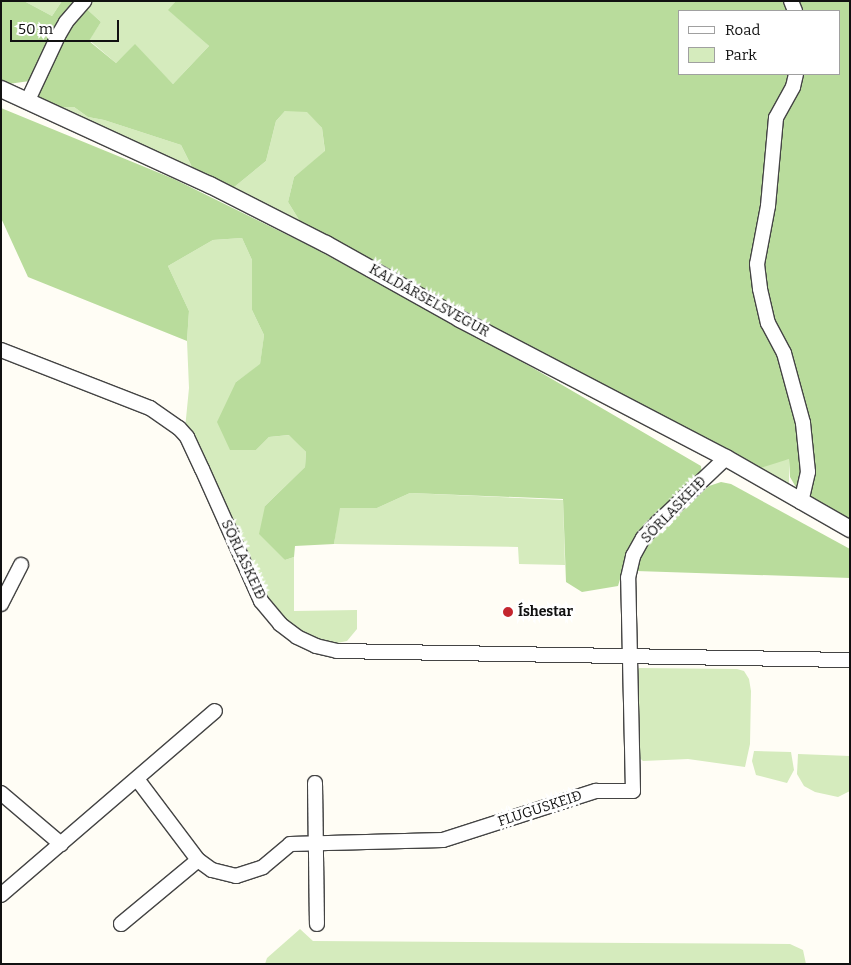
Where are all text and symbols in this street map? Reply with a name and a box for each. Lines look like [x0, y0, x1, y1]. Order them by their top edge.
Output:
scale bar [12, 10, 121, 42]
legend [678, 10, 841, 75]
text: 50 m [18, 20, 53, 38]
text: Road [725, 21, 760, 39]
text: Park [725, 46, 757, 64]
street label: KALDÁRSELSVEGUR [366, 261, 492, 341]
street label: SÖRLASKEIÐ [638, 473, 710, 547]
street label: SÖRLASKEIÐ [217, 517, 269, 603]
place label: Íshestar [518, 604, 573, 620]
marker: Íshestar [502, 606, 514, 618]
street label: FLUGUSKEIÐ [496, 788, 584, 830]

